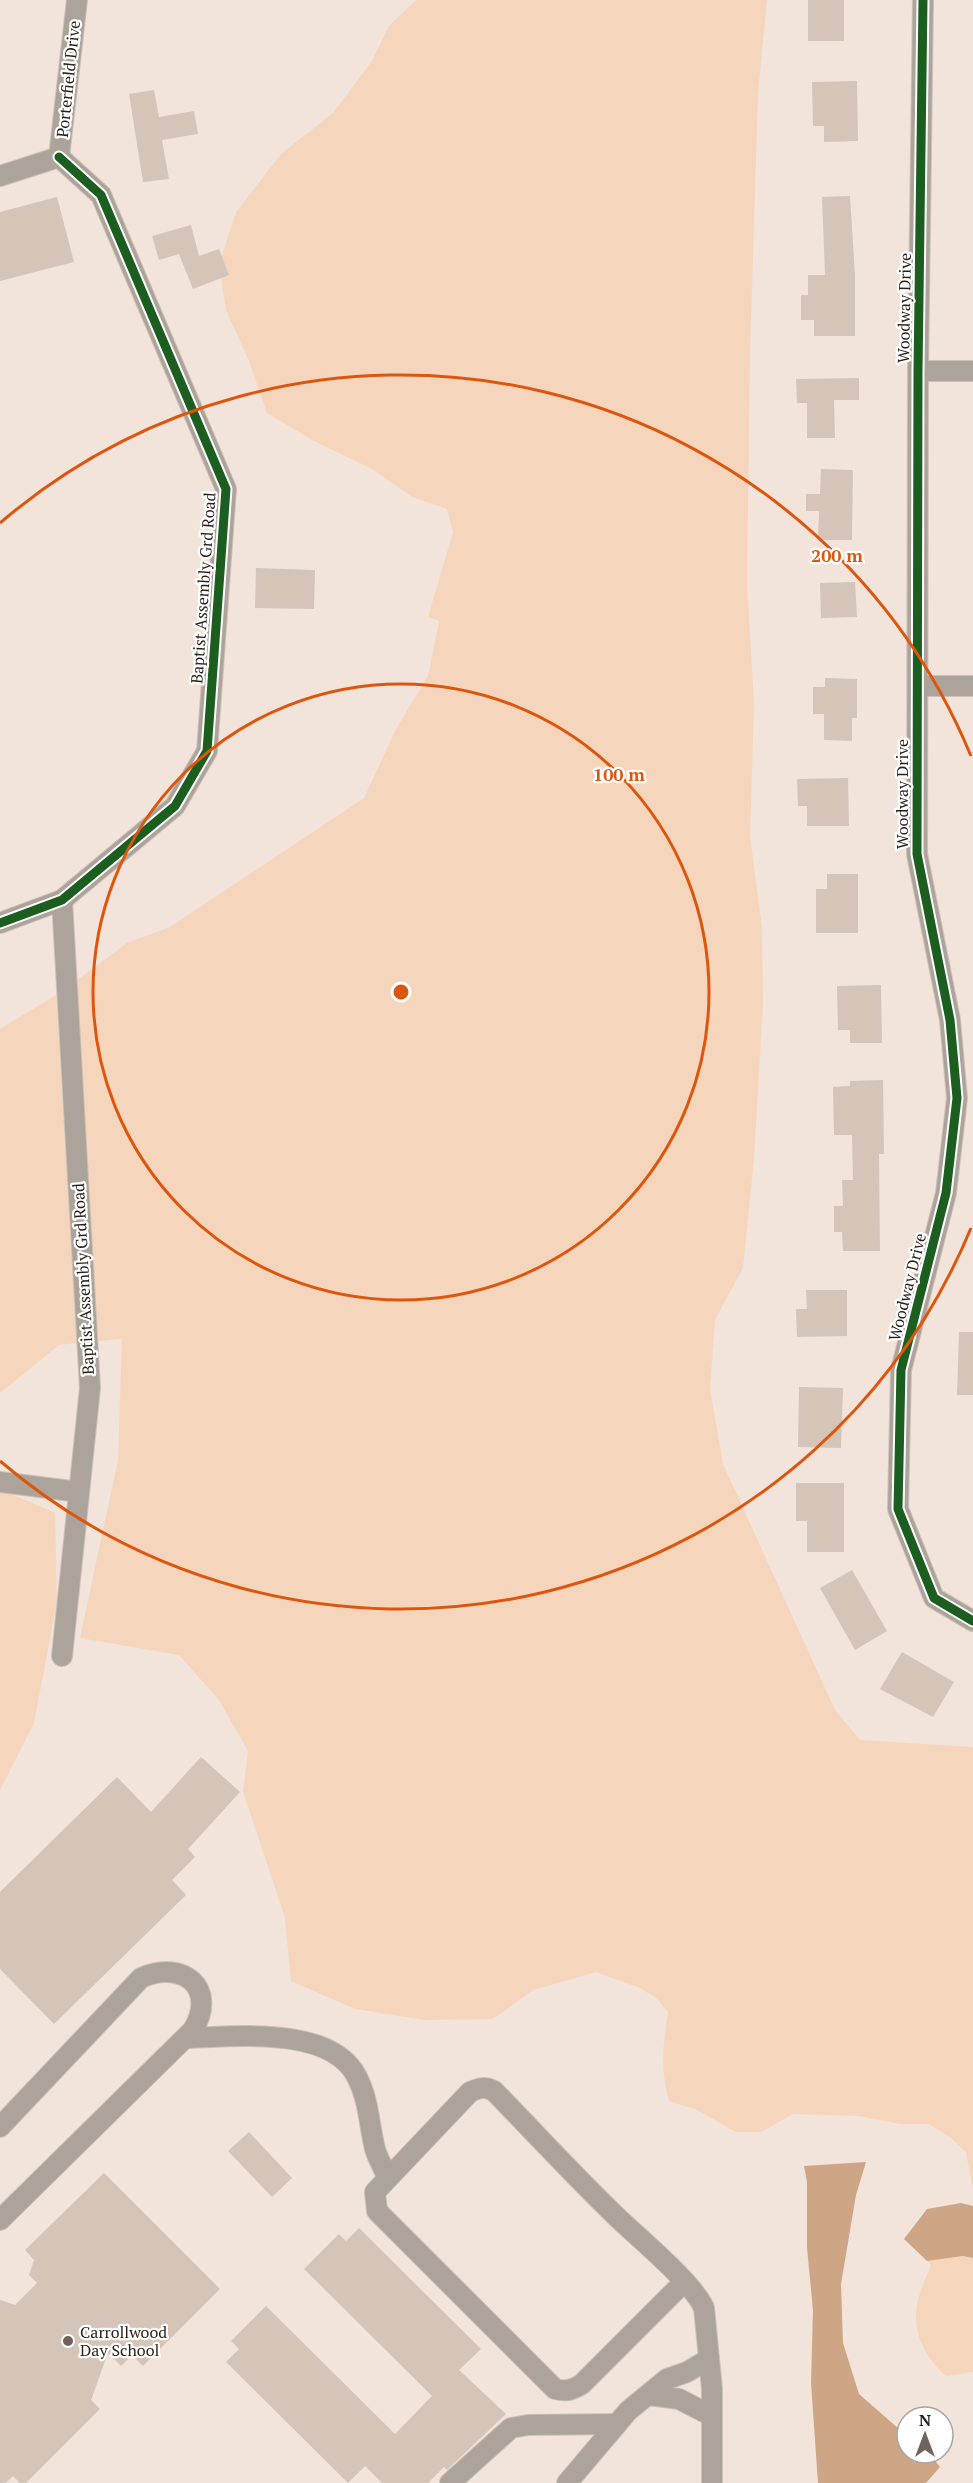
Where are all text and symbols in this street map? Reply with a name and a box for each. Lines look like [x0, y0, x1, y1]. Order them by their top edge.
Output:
street label: Porterfield Drive [51, 19, 85, 139]
street label: Woodway Drive [892, 253, 916, 363]
street label: Baptist Assembly Grd Road [185, 491, 221, 684]
text: 200 m [811, 543, 863, 567]
street label: Woodway Drive [891, 739, 913, 849]
text: 100 m [593, 762, 645, 786]
centre of rings [391, 982, 411, 1002]
street label: Baptist Assembly Grd Road [67, 1183, 99, 1375]
street label: Woodway Drive [883, 1231, 931, 1343]
place label: Carrollwood Day School [80, 2321, 167, 2361]
marker: Carrollwood Day School [61, 2334, 75, 2348]
north arrow [895, 2405, 955, 2465]
text: N [919, 2409, 931, 2431]

